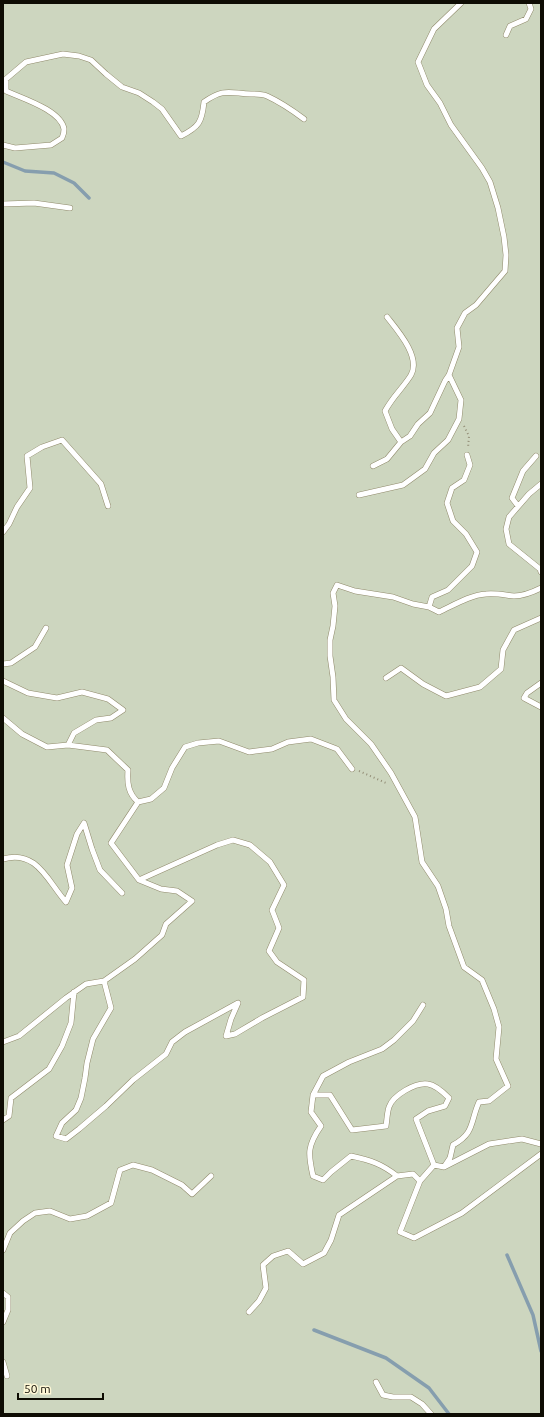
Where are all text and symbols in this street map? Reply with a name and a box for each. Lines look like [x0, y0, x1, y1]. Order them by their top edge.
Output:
scale bar [18, 1375, 103, 1401]
text: 50 m [24, 1382, 51, 1395]

